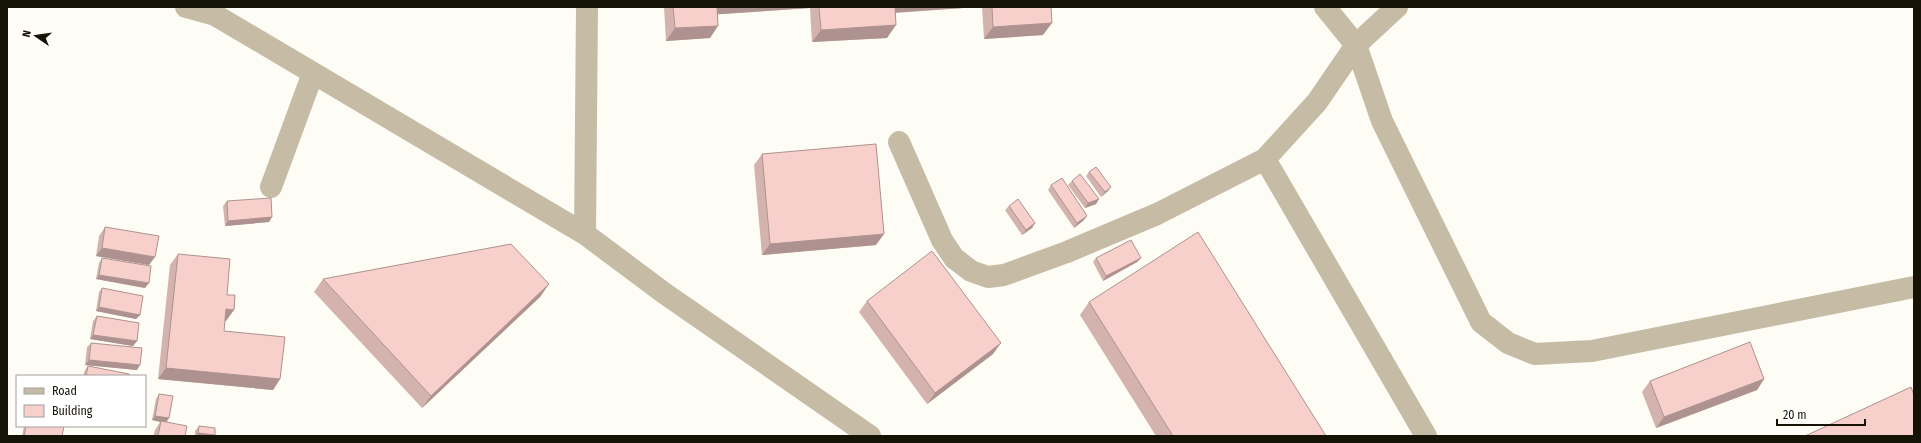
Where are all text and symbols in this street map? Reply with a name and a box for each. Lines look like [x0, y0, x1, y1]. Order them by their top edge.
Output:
north arrow [16, 16, 56, 56]
text: N [20, 29, 34, 39]
legend [16, 375, 146, 427]
text: Road [52, 384, 77, 398]
scale bar [1777, 401, 1865, 427]
text: Building [52, 404, 93, 418]
text: 20 m [1783, 408, 1807, 422]

